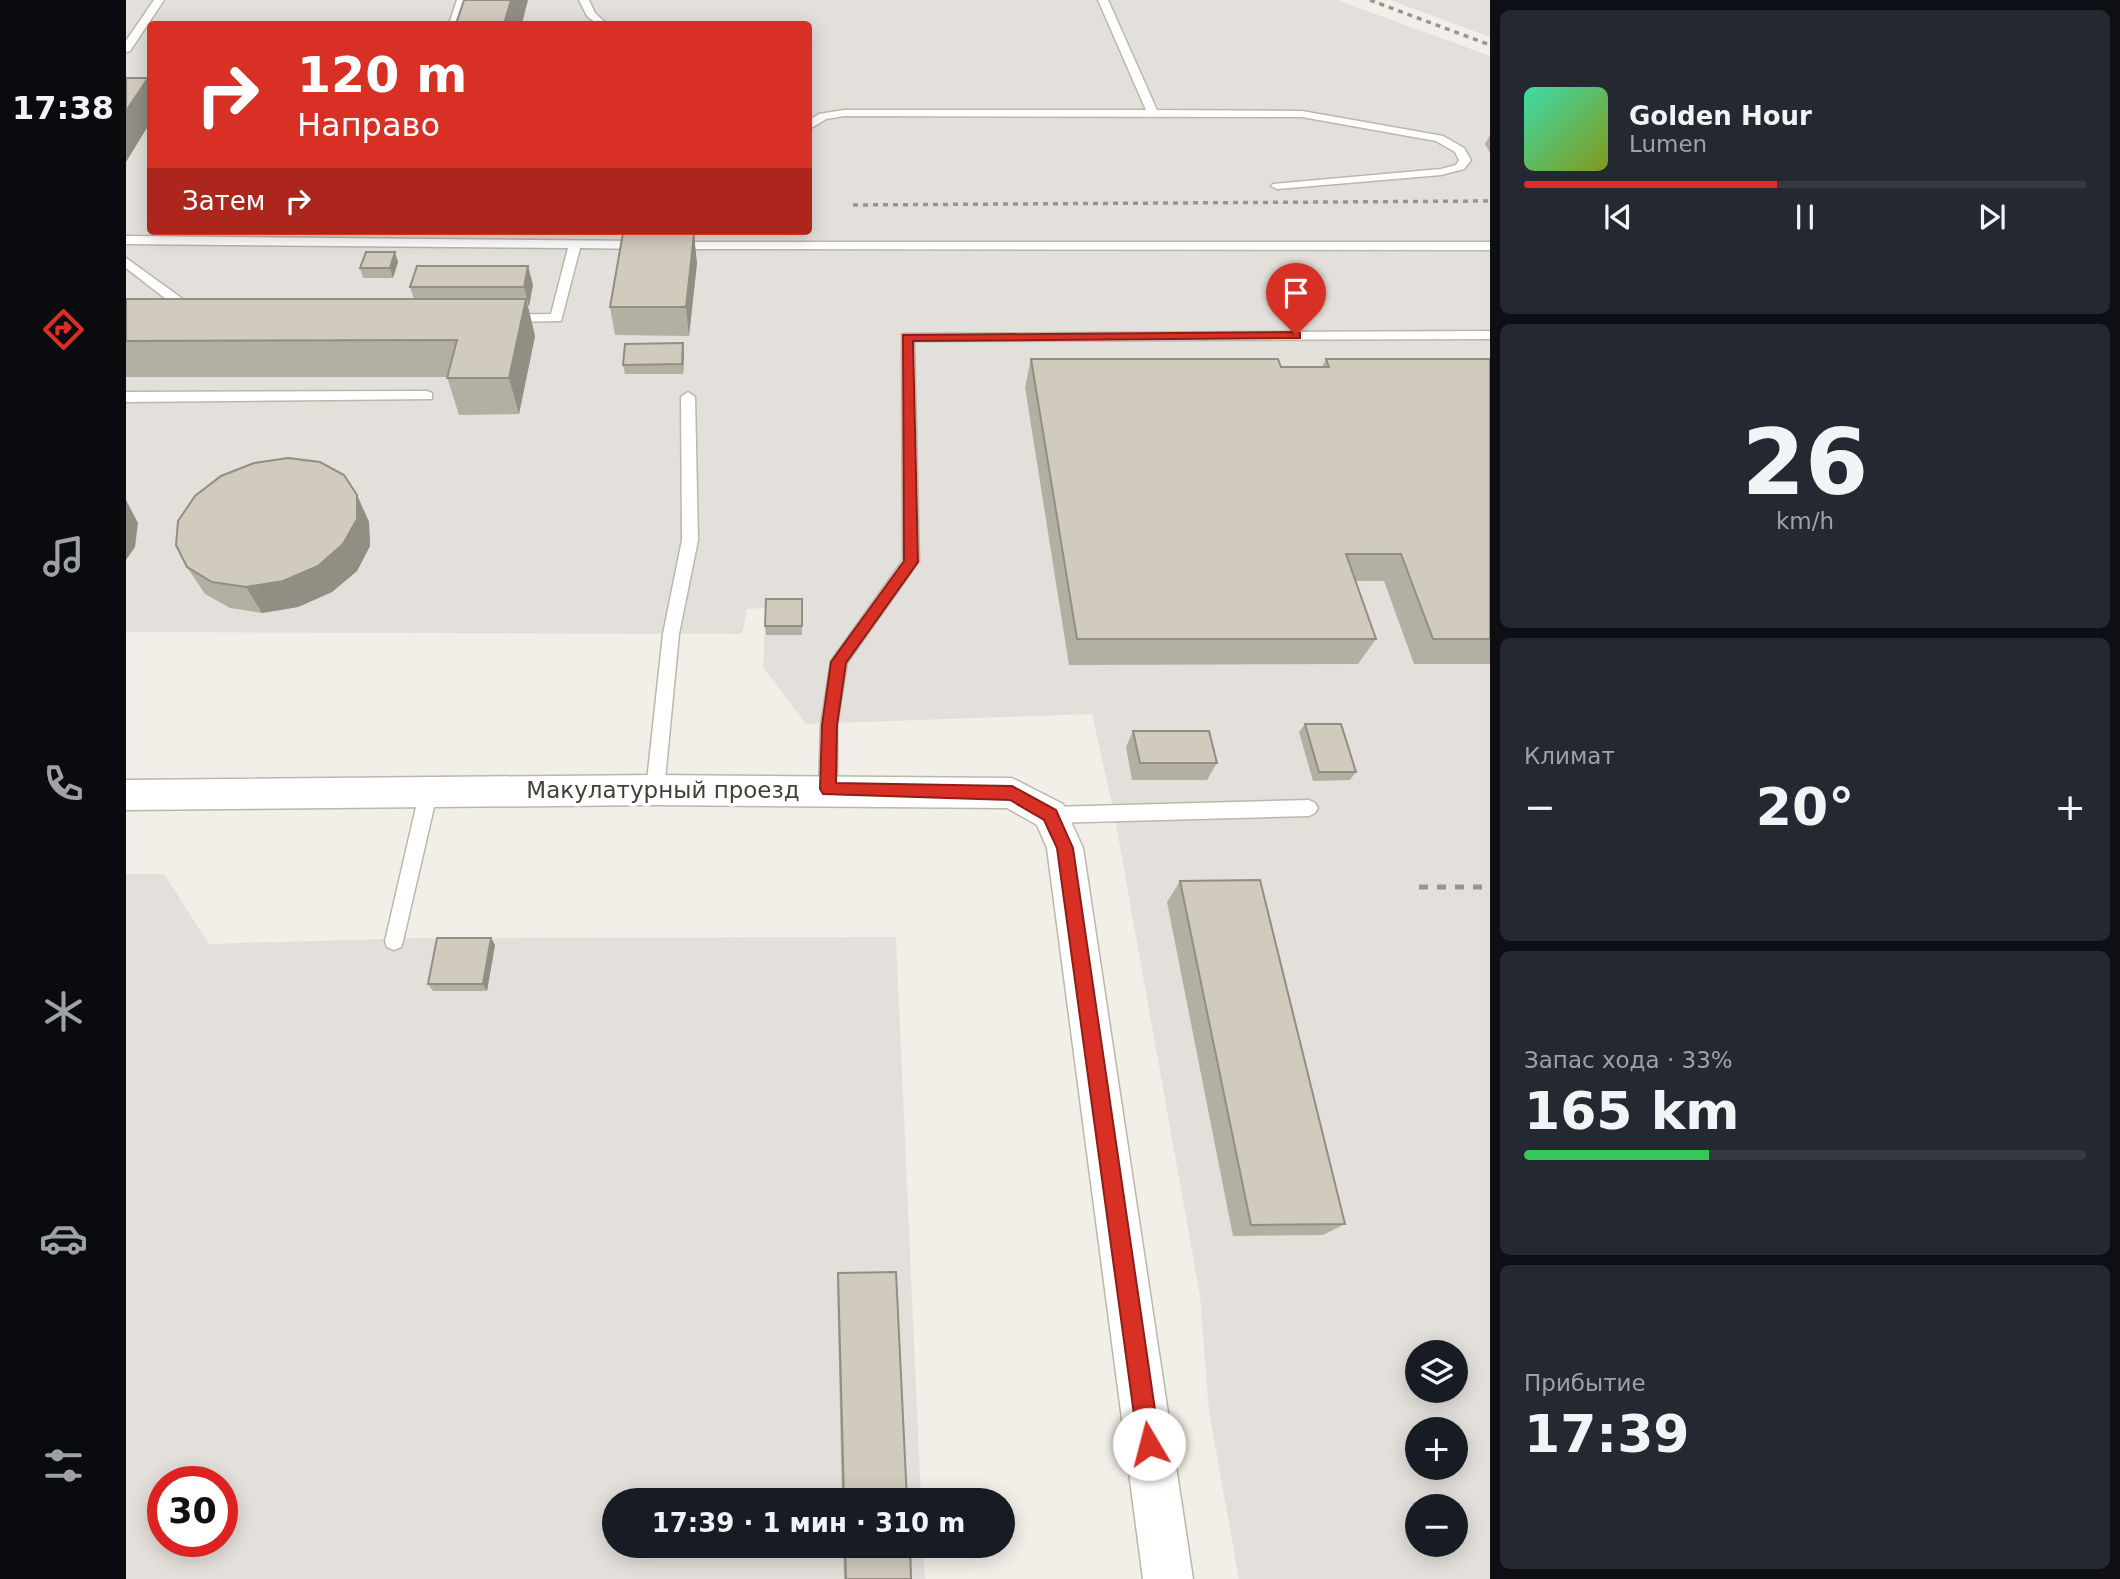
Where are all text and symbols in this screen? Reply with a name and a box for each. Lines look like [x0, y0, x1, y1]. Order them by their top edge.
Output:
text: 120 m [297, 47, 467, 104]
icon: right [182, 49, 273, 140]
text: 17:38 [12, 89, 114, 127]
text: Golden Hour [1629, 101, 1812, 131]
text: Направо [297, 106, 440, 144]
text: Lumen [1629, 131, 1707, 157]
icon: right [279, 182, 317, 220]
text: Затем [182, 186, 265, 216]
icon: previous [1599, 198, 1637, 236]
icon: pause [1786, 198, 1824, 236]
icon: next [1973, 198, 2011, 236]
pin [1266, 263, 1326, 335]
icon: arrive [1277, 274, 1315, 312]
icon: directions [39, 305, 88, 354]
text: 26 [1742, 410, 1868, 515]
text: km/h [1776, 508, 1834, 534]
icon: music [39, 532, 88, 581]
text: Климат [1524, 743, 1615, 769]
icon: phone [39, 759, 88, 808]
street label: Макулатурный проезд [526, 777, 800, 803]
text: 20° [1756, 777, 1854, 837]
text: − [1524, 785, 1556, 829]
text: + [2054, 785, 2086, 829]
icon: climate [39, 987, 88, 1036]
text: Запас хода · 33% [1524, 1047, 1733, 1073]
text: 165 km [1524, 1081, 1739, 1141]
icon: car [39, 1214, 88, 1263]
map controls [1405, 1340, 1468, 1557]
button: layers [1405, 1340, 1468, 1403]
text: Прибытие [1524, 1370, 1646, 1396]
text: 17:39 [1524, 1404, 1690, 1464]
position arrow [1112, 1407, 1186, 1481]
button: + [1405, 1417, 1468, 1480]
icon: filters [39, 1441, 88, 1490]
speed limit sign: 30 [147, 1466, 238, 1557]
button: − [1405, 1494, 1468, 1557]
text: 17:39 · 1 мин · 310 m [652, 1508, 965, 1538]

